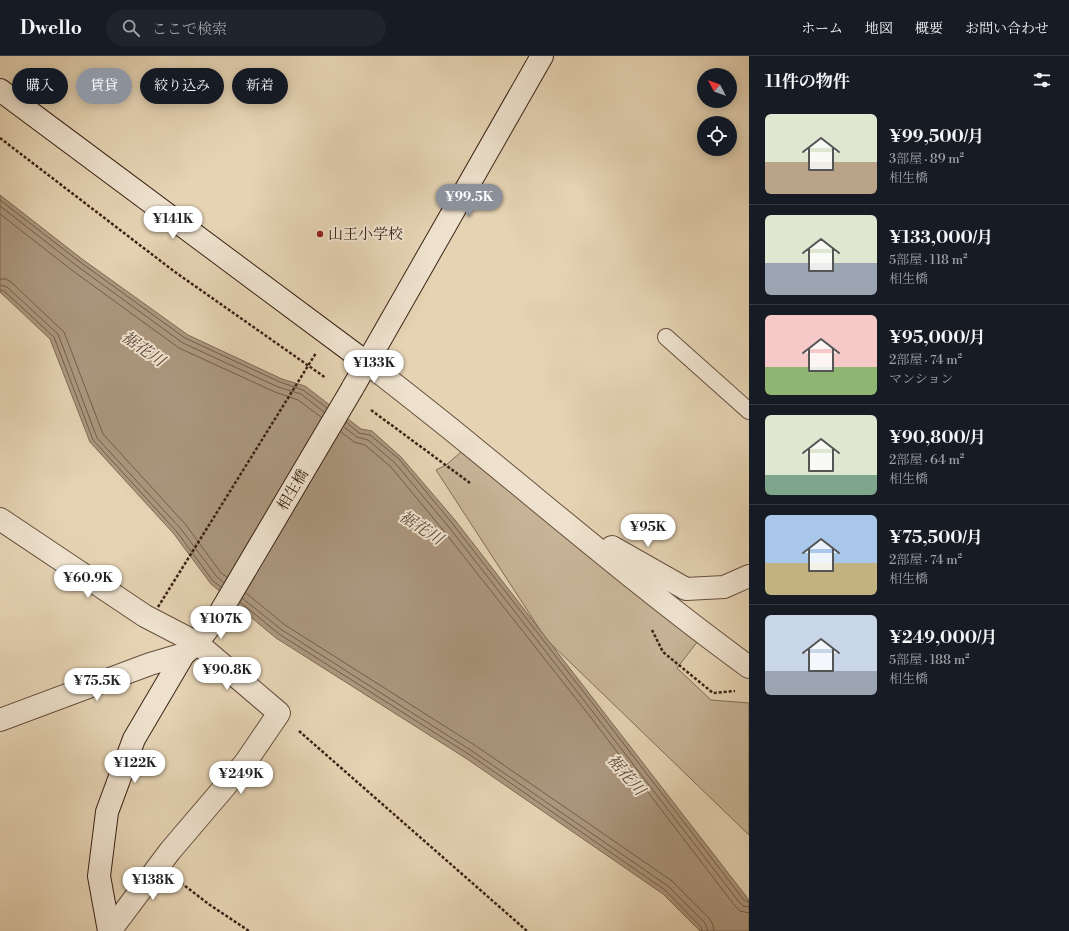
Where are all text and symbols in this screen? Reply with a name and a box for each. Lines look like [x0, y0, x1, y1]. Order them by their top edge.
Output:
search box [106, 10, 386, 46]
text: Dwello [20, 16, 82, 40]
icon: search [120, 17, 142, 39]
text: ここで検索 [152, 20, 227, 39]
text: ホーム [801, 20, 843, 38]
text: 地図 [865, 20, 893, 38]
text: 概要 [915, 20, 943, 38]
text: お問い合わせ [965, 20, 1049, 38]
chip: 購入 [12, 68, 68, 104]
chip: 賃貸 [76, 68, 132, 104]
chip: 絞り込み [140, 68, 224, 104]
chip: 新着 [232, 68, 288, 104]
north arrow [697, 68, 737, 108]
map controls [697, 68, 737, 156]
icon: filters [1031, 69, 1053, 91]
text: 11件の物件 [765, 71, 850, 93]
button: locate [697, 116, 737, 156]
text: ¥99,500/月 [889, 126, 984, 148]
icon: home [797, 130, 845, 178]
text: 3部屋 · 89 m² [889, 151, 964, 167]
text: 相生橋 [889, 170, 928, 186]
pin: ¥99.5K [436, 184, 502, 218]
text: ¥99.5K [445, 189, 493, 205]
pin: ¥141K [145, 206, 201, 240]
text: ¥141K [153, 211, 193, 227]
place label: 山王小学校 [328, 225, 403, 244]
text: ¥133,000/月 [889, 227, 993, 249]
marker: 山王小学校 [315, 229, 325, 239]
icon: home [797, 231, 845, 279]
text: 5部屋 · 118 m² [889, 252, 968, 268]
text: 相生橋 [889, 271, 928, 287]
water label: 裾花川 [118, 327, 170, 372]
text: ¥95,000/月 [889, 327, 986, 349]
icon: home [797, 331, 845, 379]
pin: ¥133K [346, 350, 402, 384]
text: 2部屋 · 74 m² [889, 352, 962, 368]
text: ¥133K [353, 355, 395, 371]
text: マンション [889, 371, 953, 387]
text: ¥90,800/月 [889, 427, 986, 449]
icon: home [797, 431, 845, 479]
text: 2部屋 · 64 m² [889, 452, 964, 468]
street label: 相生橋 [273, 466, 313, 514]
text: 相生橋 [889, 471, 928, 487]
water label: 裾花川 [395, 507, 448, 551]
pin: ¥95K [624, 514, 672, 548]
text: ¥95K [630, 519, 666, 535]
text: ¥75,500/月 [889, 527, 983, 549]
icon: home [797, 531, 845, 579]
text: 2部屋 · 74 m² [889, 552, 962, 568]
pin: ¥60.9K [55, 565, 121, 599]
text: ¥60.9K [63, 570, 113, 586]
text: 相生橋 [889, 571, 928, 587]
pin: ¥107K [193, 606, 249, 640]
text: ¥107K [199, 611, 243, 627]
text: ¥249,000/月 [889, 627, 997, 649]
icon: home [797, 631, 845, 679]
text: 5部屋 · 188 m² [889, 652, 970, 668]
pin: ¥90.8K [194, 657, 260, 691]
text: ¥90.8K [202, 662, 252, 678]
pin: ¥75.5K [64, 668, 130, 702]
text: 相生橋 [889, 671, 928, 687]
text: ¥75.5K [73, 673, 121, 689]
pin: ¥122K [107, 750, 163, 784]
water label: 裾花川 [603, 750, 651, 801]
text: ¥122K [113, 755, 157, 771]
pin: ¥249K [213, 761, 269, 795]
text: ¥249K [218, 766, 264, 782]
pin: ¥138K [125, 867, 181, 901]
text: ¥138K [132, 872, 174, 888]

